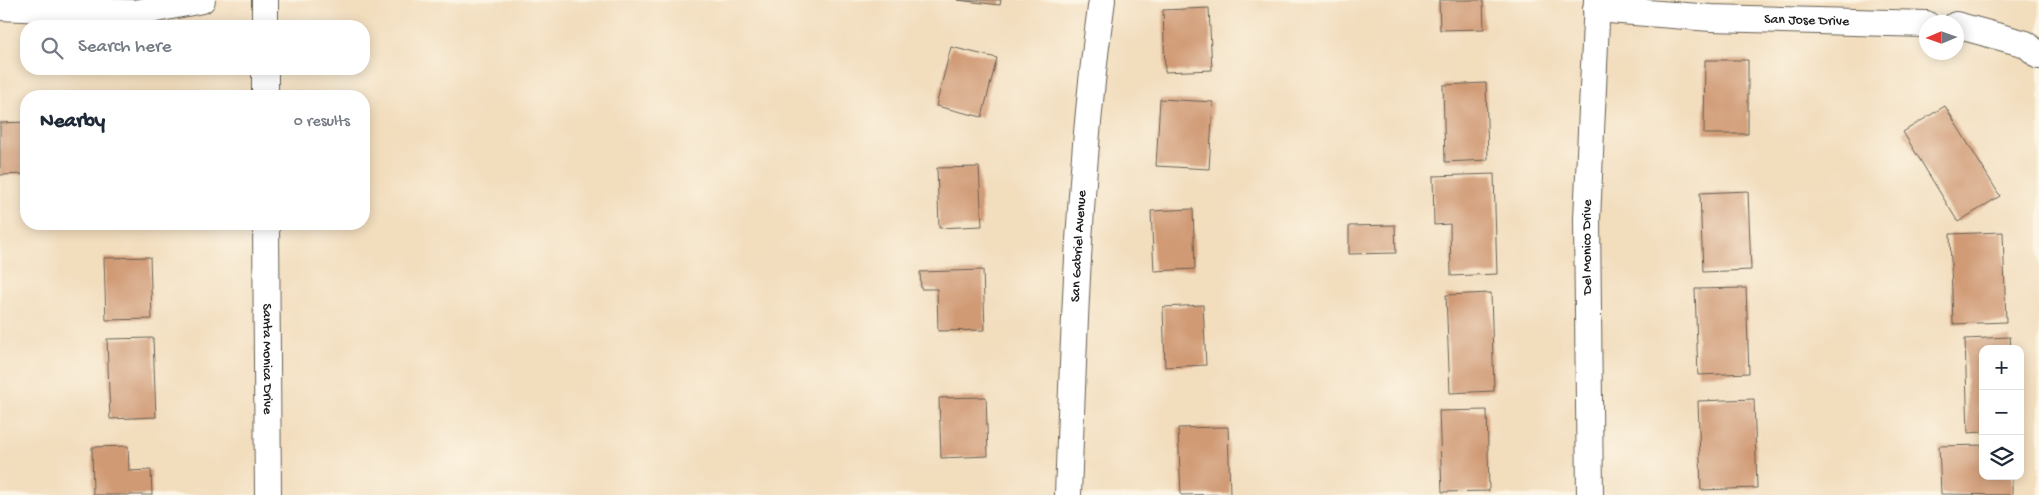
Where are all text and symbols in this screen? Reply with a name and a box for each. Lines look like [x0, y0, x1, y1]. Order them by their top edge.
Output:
street label: San Jose Drive [1764, 11, 1850, 30]
north arrow [1919, 15, 1964, 60]
search box [20, 20, 370, 75]
icon: search [38, 34, 66, 62]
text: Search here [78, 36, 172, 59]
text: Nearby [40, 110, 105, 135]
text: 0 results [294, 113, 350, 132]
street label: San Gabriel Avenue [1067, 189, 1091, 303]
street label: Del Monico Drive [1578, 198, 1596, 296]
street label: Santa Monica Drive [258, 303, 276, 415]
map controls [1979, 345, 2024, 480]
button: + [1979, 345, 2024, 390]
button: − [1979, 390, 2024, 435]
button: layers [1979, 435, 2024, 480]

